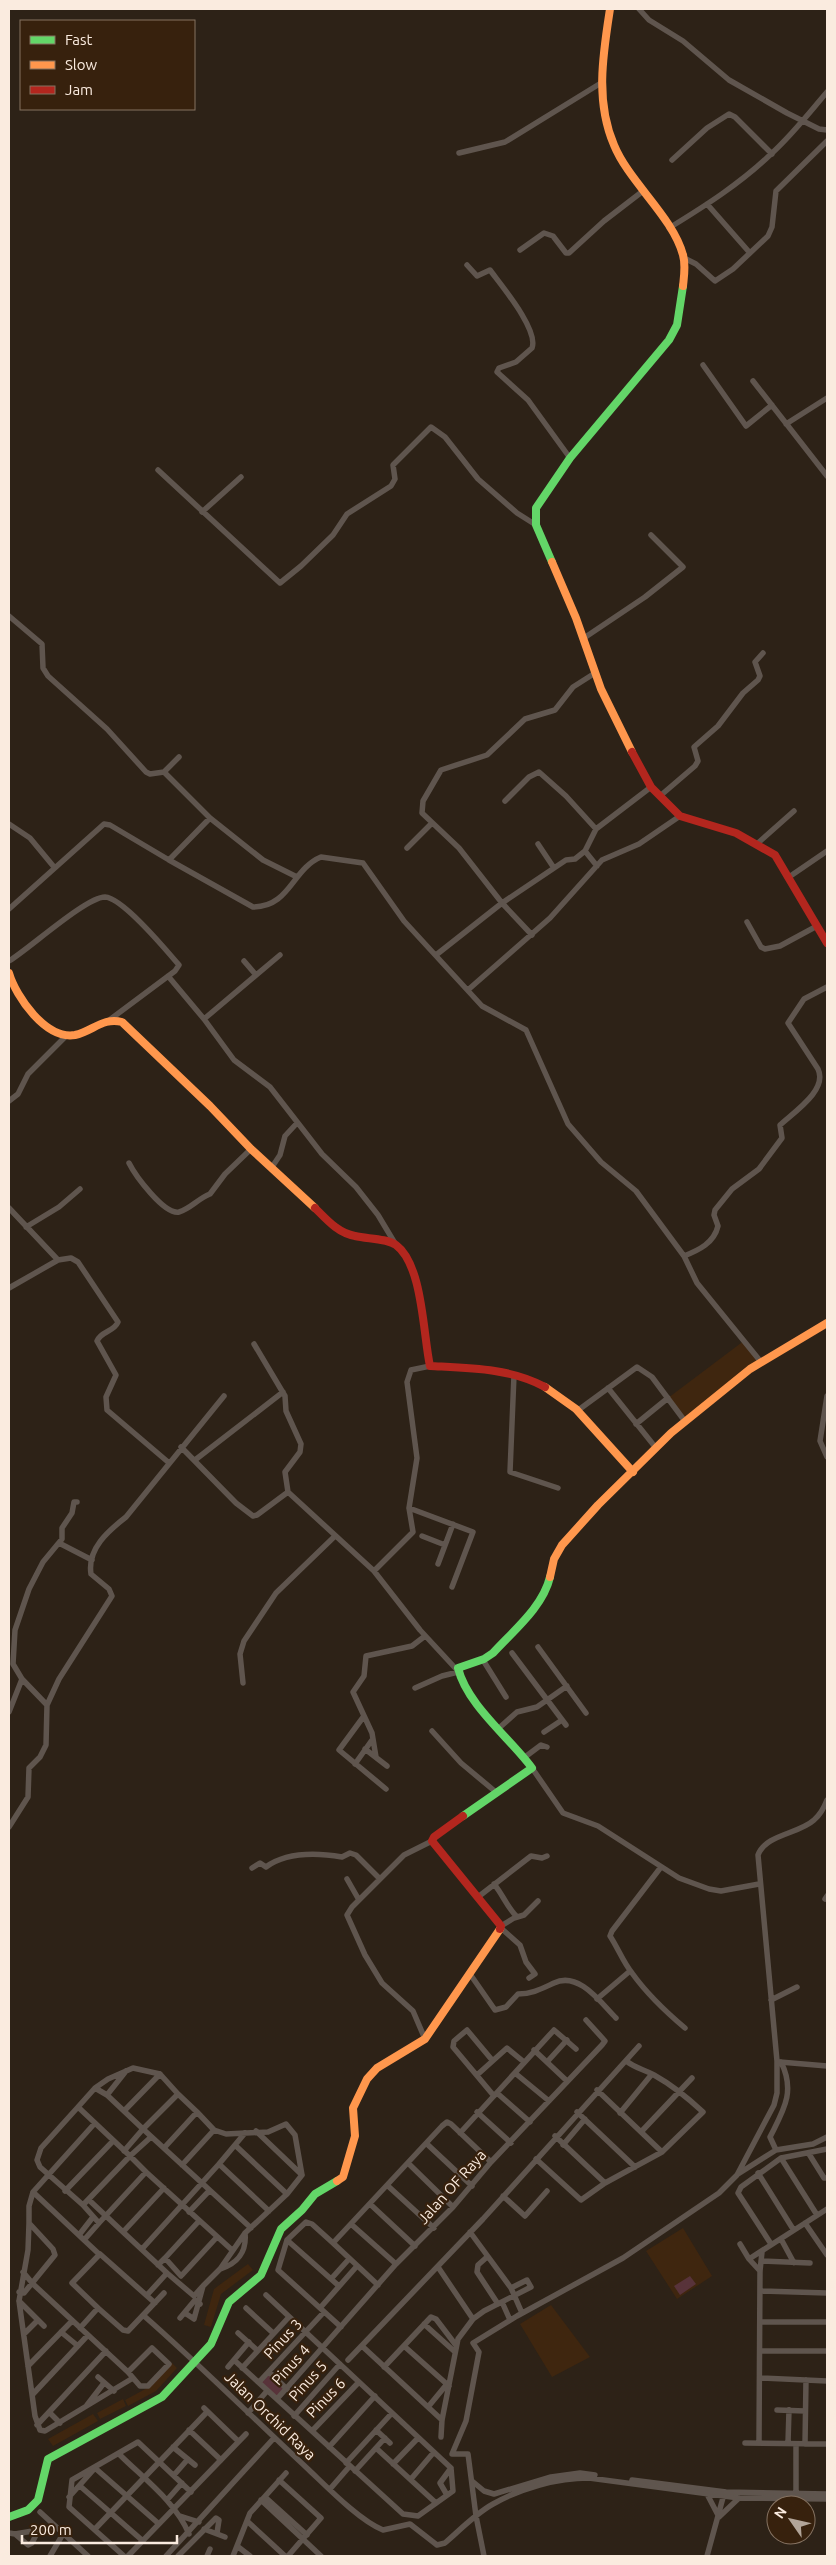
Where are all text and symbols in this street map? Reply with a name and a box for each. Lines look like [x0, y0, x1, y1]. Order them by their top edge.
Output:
legend [20, 20, 195, 110]
text: Fast [65, 31, 93, 48]
text: Slow [65, 56, 98, 73]
text: Jam [65, 81, 93, 98]
street label: Jalan OF Raya [414, 2146, 489, 2227]
street label: Pinus 3 [260, 2315, 305, 2362]
street label: Pinus 4 [268, 2341, 313, 2388]
street label: Pinus 5 [285, 2357, 330, 2404]
street label: Jalan Orchid Raya [221, 2368, 319, 2463]
street label: Pinus 6 [303, 2374, 348, 2421]
north arrow [766, 2495, 816, 2545]
text: N [771, 2504, 790, 2522]
scale bar [22, 2512, 178, 2544]
text: 200 m [30, 2521, 72, 2538]

